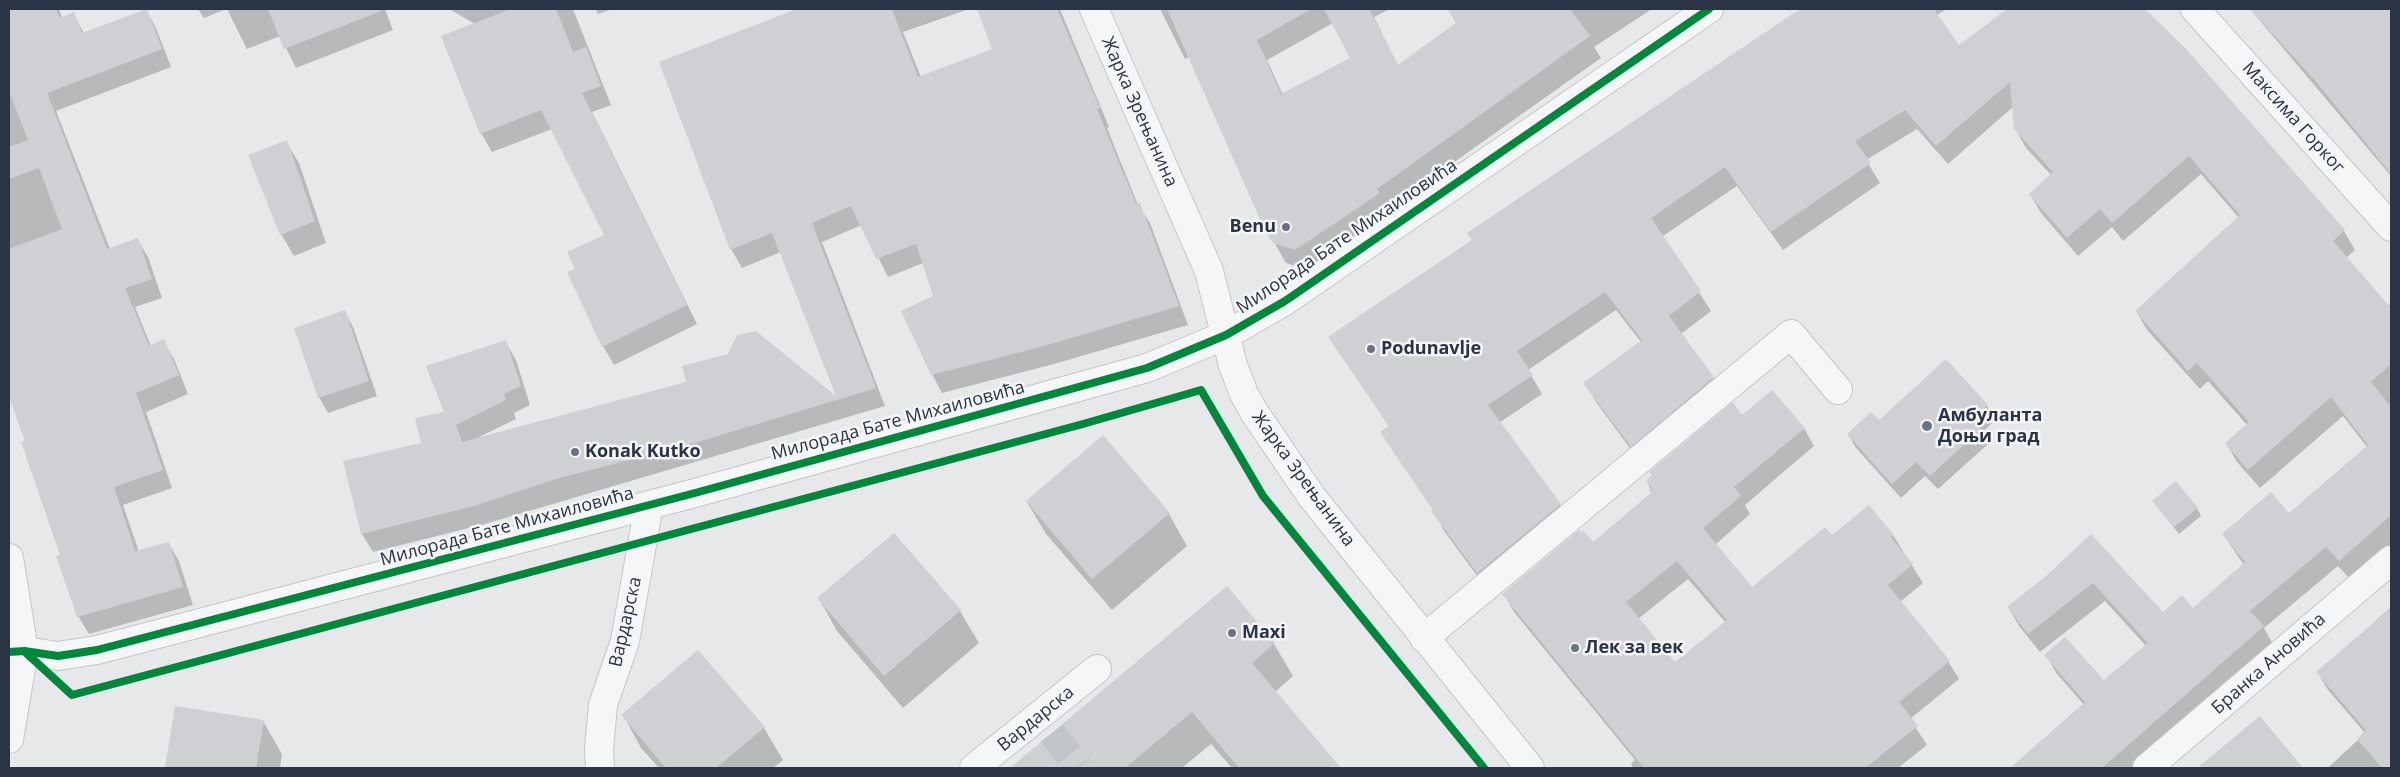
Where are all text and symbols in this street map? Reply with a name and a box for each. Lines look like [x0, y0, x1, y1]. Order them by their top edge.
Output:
street label: Жарка Зрењанина [1096, 34, 1182, 190]
street label: Максима Горког [2237, 58, 2349, 178]
street label: Милорада Бате Михаиловића [1233, 155, 1461, 319]
place label: Benu [1230, 216, 1276, 238]
marker: Benu [1280, 221, 1292, 233]
place label: Podunavlje [1381, 338, 1481, 360]
marker: Podunavlje [1365, 343, 1377, 355]
street label: Милорада Бате Михаиловића [769, 377, 1027, 465]
place label: Амбуланта Доњи град [1938, 405, 2042, 448]
street label: Жарка Зрењанина [1247, 407, 1359, 551]
marker: Амбуланта Доњи град [1920, 419, 1934, 433]
place label: Konak Kutko [585, 441, 701, 463]
marker: Konak Kutko [569, 446, 581, 458]
street label: Милорада Бате Михаиловића [378, 483, 636, 571]
street label: Вардарска [605, 575, 647, 669]
street label: Бранка Ановића [2208, 609, 2330, 719]
place label: Maxi [1242, 622, 1286, 644]
marker: Maxi [1226, 627, 1238, 639]
place label: Лек за век [1585, 637, 1684, 659]
marker: Лек за век [1569, 642, 1581, 654]
street label: Вардарска [993, 682, 1079, 756]

